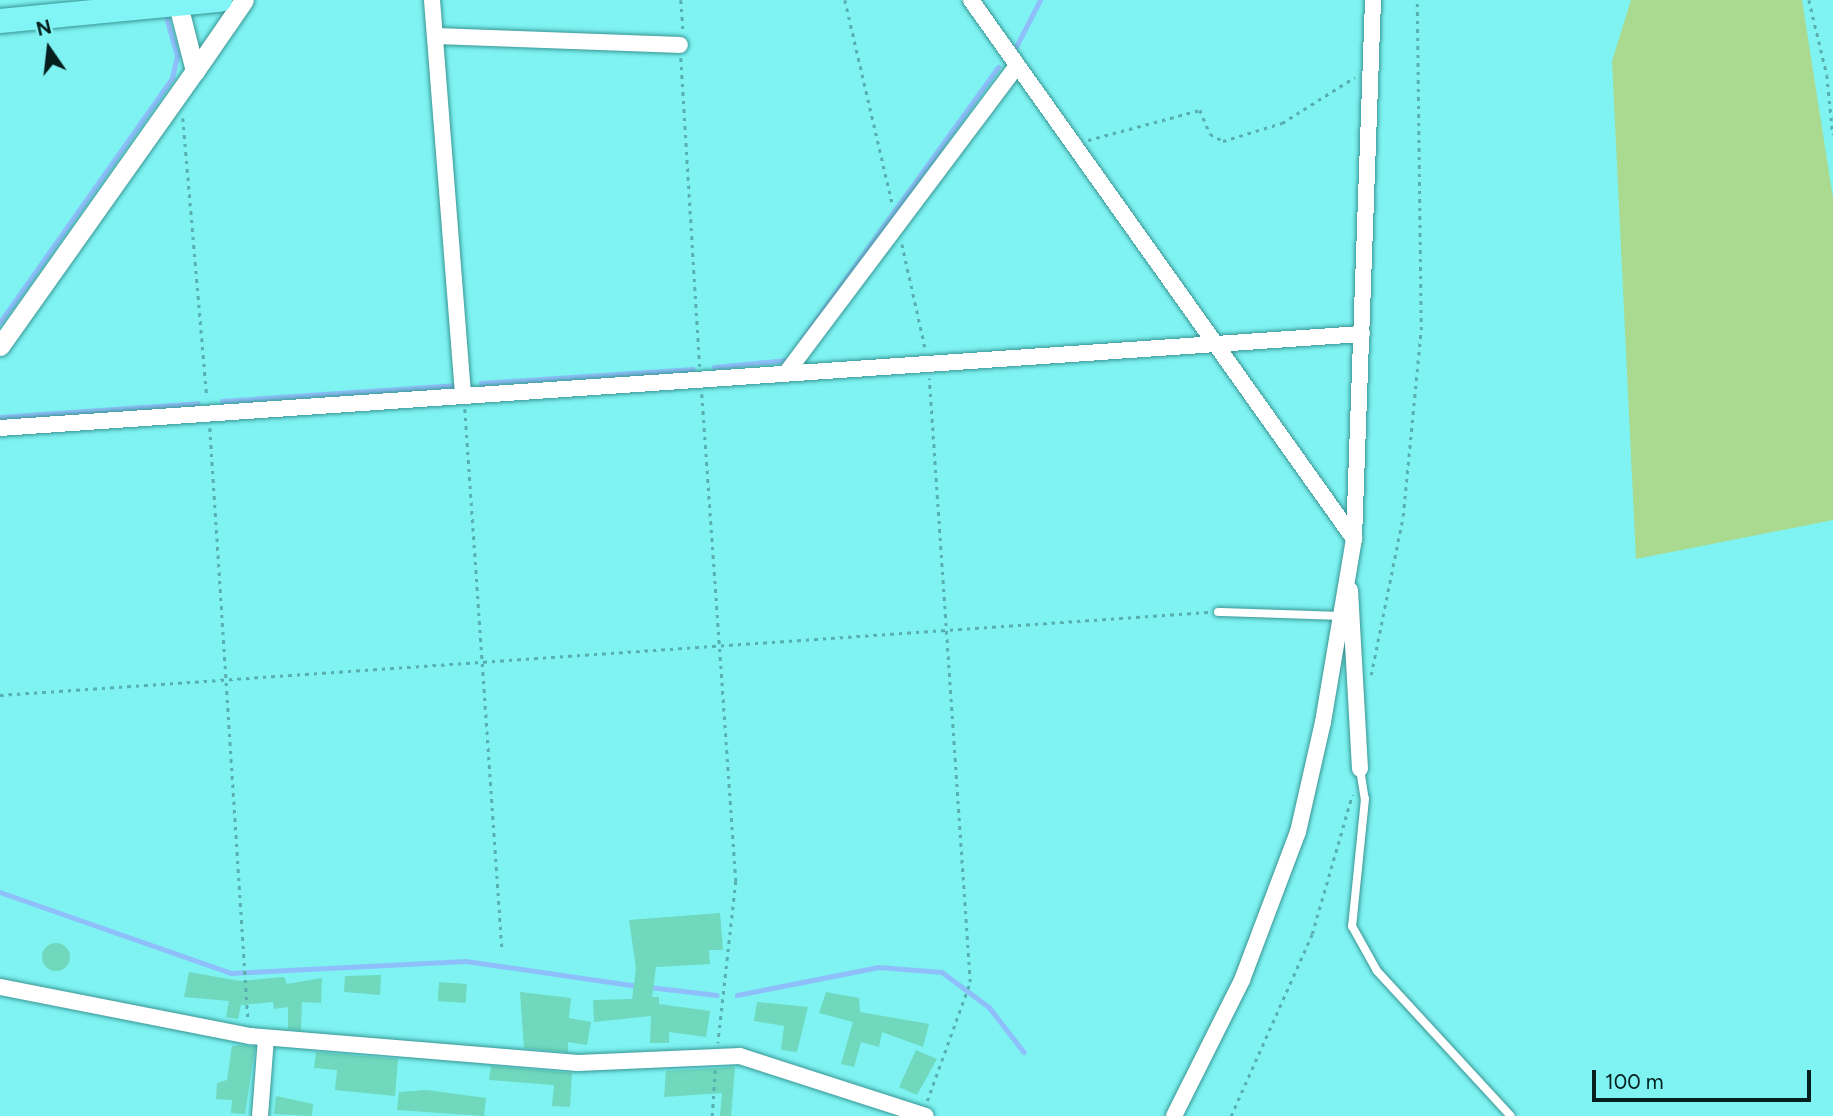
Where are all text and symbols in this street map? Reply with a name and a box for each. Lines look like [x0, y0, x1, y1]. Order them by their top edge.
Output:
north arrow [14, 14, 84, 84]
text: N [34, 15, 54, 41]
scale bar [1595, 1056, 1814, 1100]
text: 100 m [1605, 1069, 1664, 1094]

